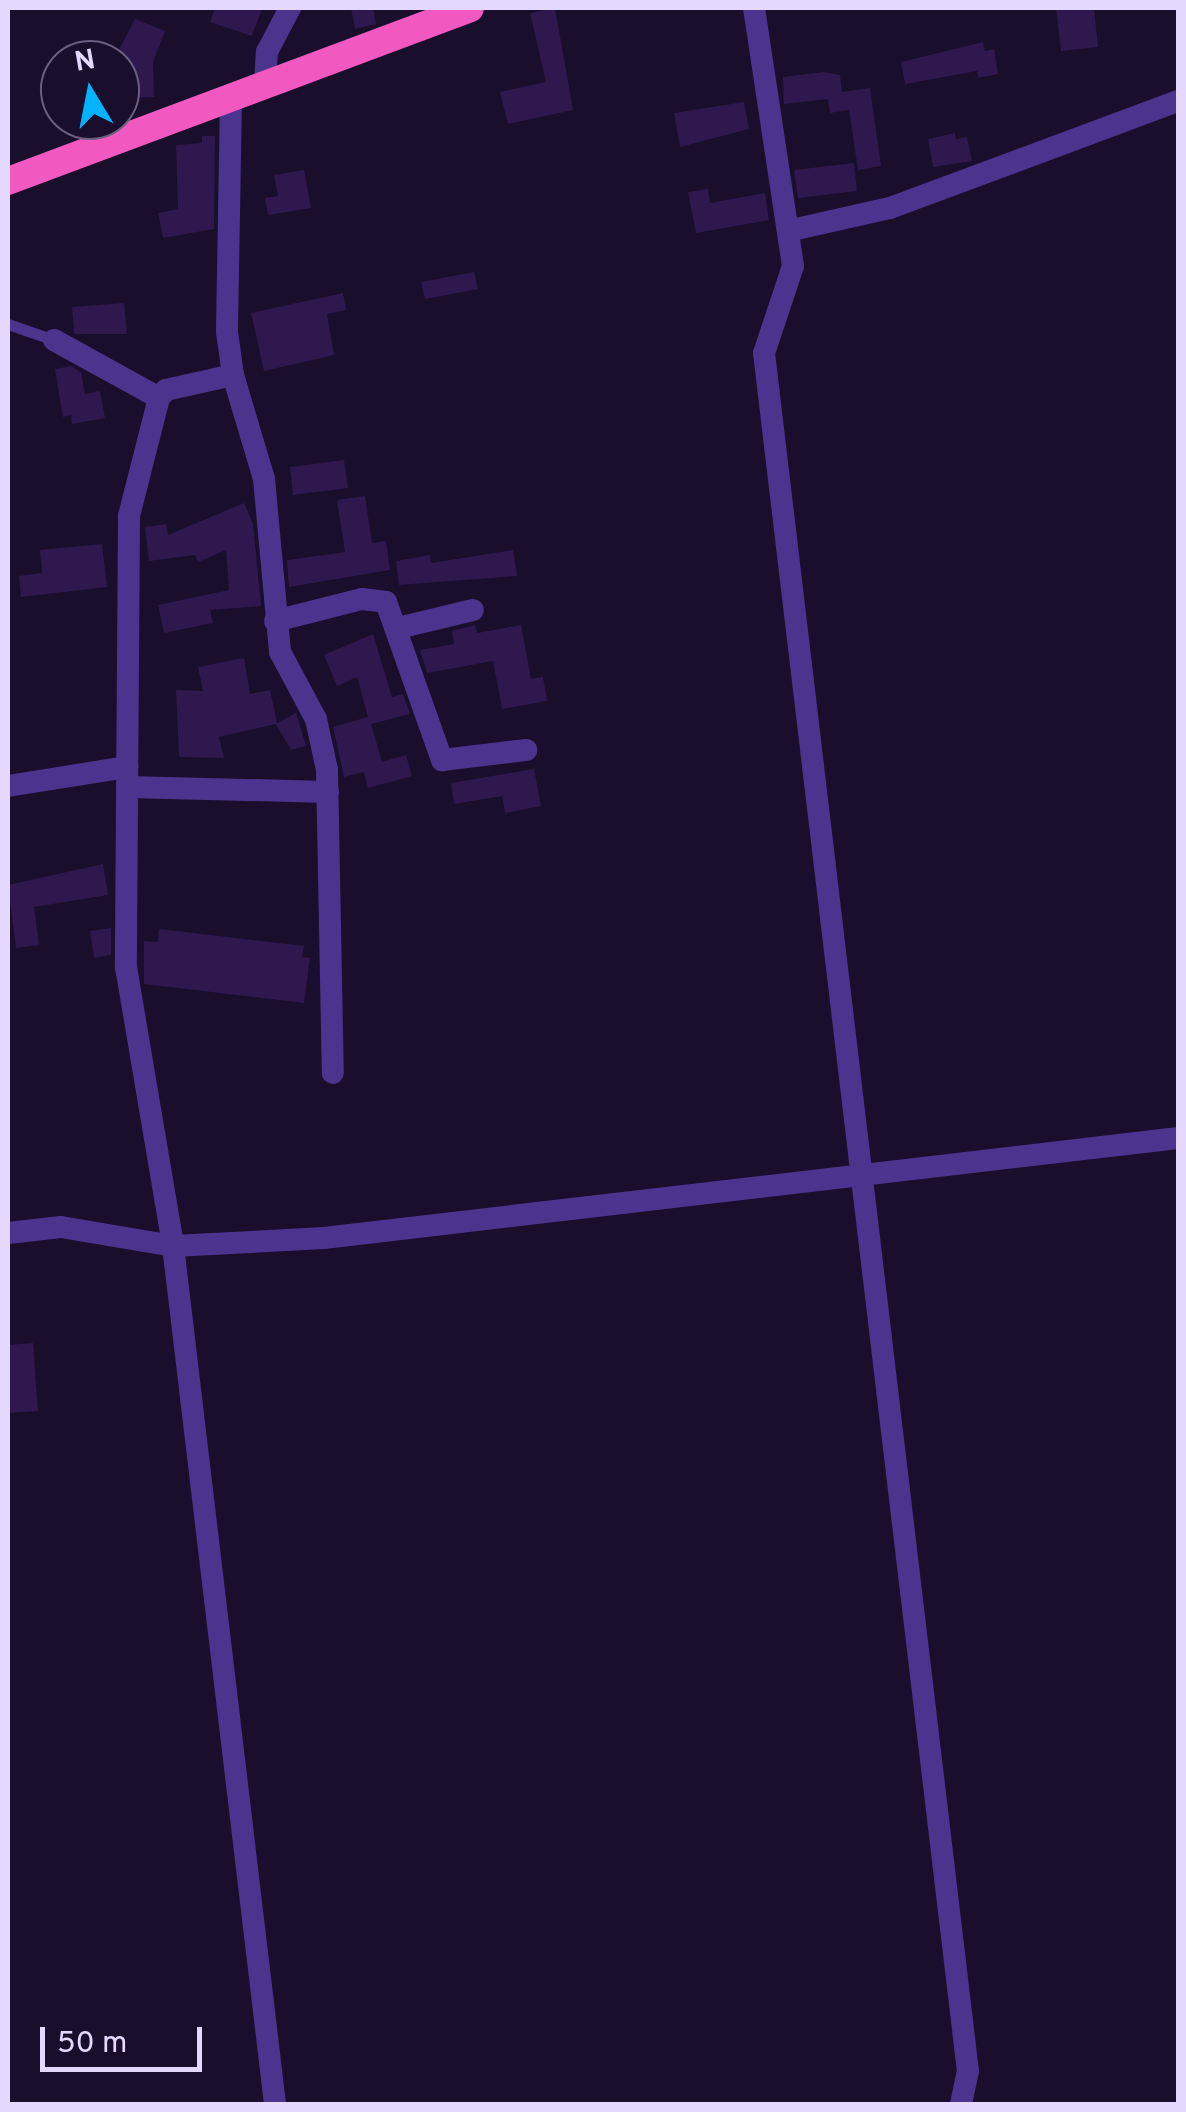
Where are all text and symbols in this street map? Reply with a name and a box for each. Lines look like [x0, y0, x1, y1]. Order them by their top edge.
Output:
north arrow [40, 40, 140, 140]
text: N [72, 43, 98, 82]
scale bar [45, 2007, 208, 2069]
text: 50 m [57, 2026, 127, 2063]

